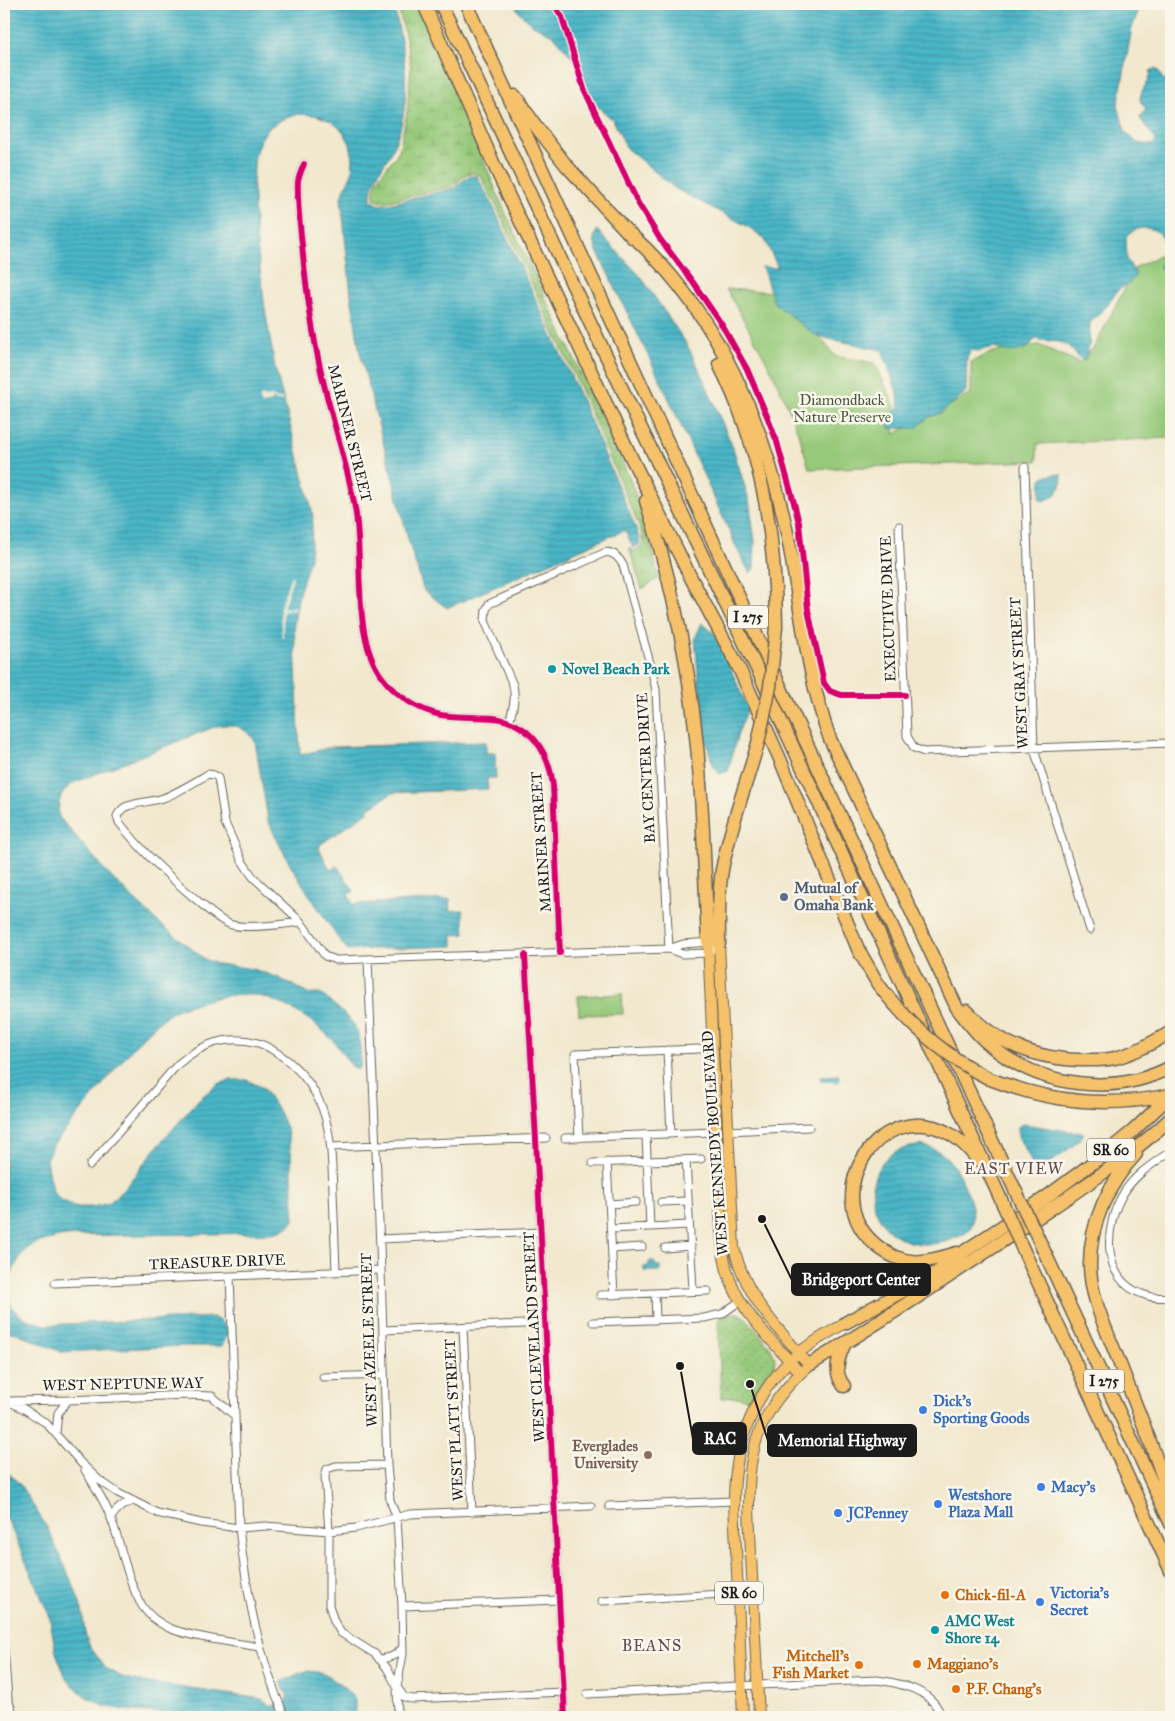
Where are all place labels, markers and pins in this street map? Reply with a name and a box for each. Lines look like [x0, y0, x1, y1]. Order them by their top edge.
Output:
place label: Novel Beach Park [562, 660, 671, 678]
marker: Novel Beach Park [546, 663, 558, 675]
place label: Mutual of Omaha Bank [794, 879, 875, 914]
marker: Mutual of Omaha Bank [778, 891, 790, 903]
callout: Bridgeport Center [792, 1264, 930, 1295]
place label: Dick's Sporting Goods [933, 1392, 1030, 1428]
marker: Dick's Sporting Goods [917, 1404, 929, 1416]
callout: RAC [693, 1423, 746, 1454]
callout: Memorial Highway [768, 1425, 916, 1456]
place label: Everglades University [572, 1437, 639, 1473]
marker: Everglades University [642, 1449, 654, 1461]
place label: Macy's [1051, 1478, 1096, 1497]
marker: Macy's [1035, 1481, 1047, 1493]
place label: Westshore Plaza Mall [948, 1486, 1014, 1521]
marker: Westshore Plaza Mall [932, 1498, 944, 1510]
place label: JCPenney [846, 1504, 909, 1523]
marker: JCPenney [832, 1507, 844, 1519]
place label: Victoria's Secret [1049, 1584, 1109, 1619]
place label: Chick-fil-A [955, 1586, 1027, 1604]
marker: Chick-fil-A [939, 1589, 951, 1601]
marker: Victoria's Secret [1034, 1596, 1046, 1608]
place label: AMC West Shore 14 [944, 1612, 1015, 1648]
marker: AMC West Shore 14 [929, 1624, 941, 1636]
place label: Mitchell's Fish Market [772, 1647, 850, 1682]
place label: Maggiano's [927, 1655, 999, 1674]
marker: Maggiano's [911, 1658, 923, 1670]
marker: Mitchell's Fish Market [853, 1659, 865, 1671]
place label: P.F. Chang's [966, 1680, 1042, 1699]
marker: P.F. Chang's [950, 1683, 962, 1695]

